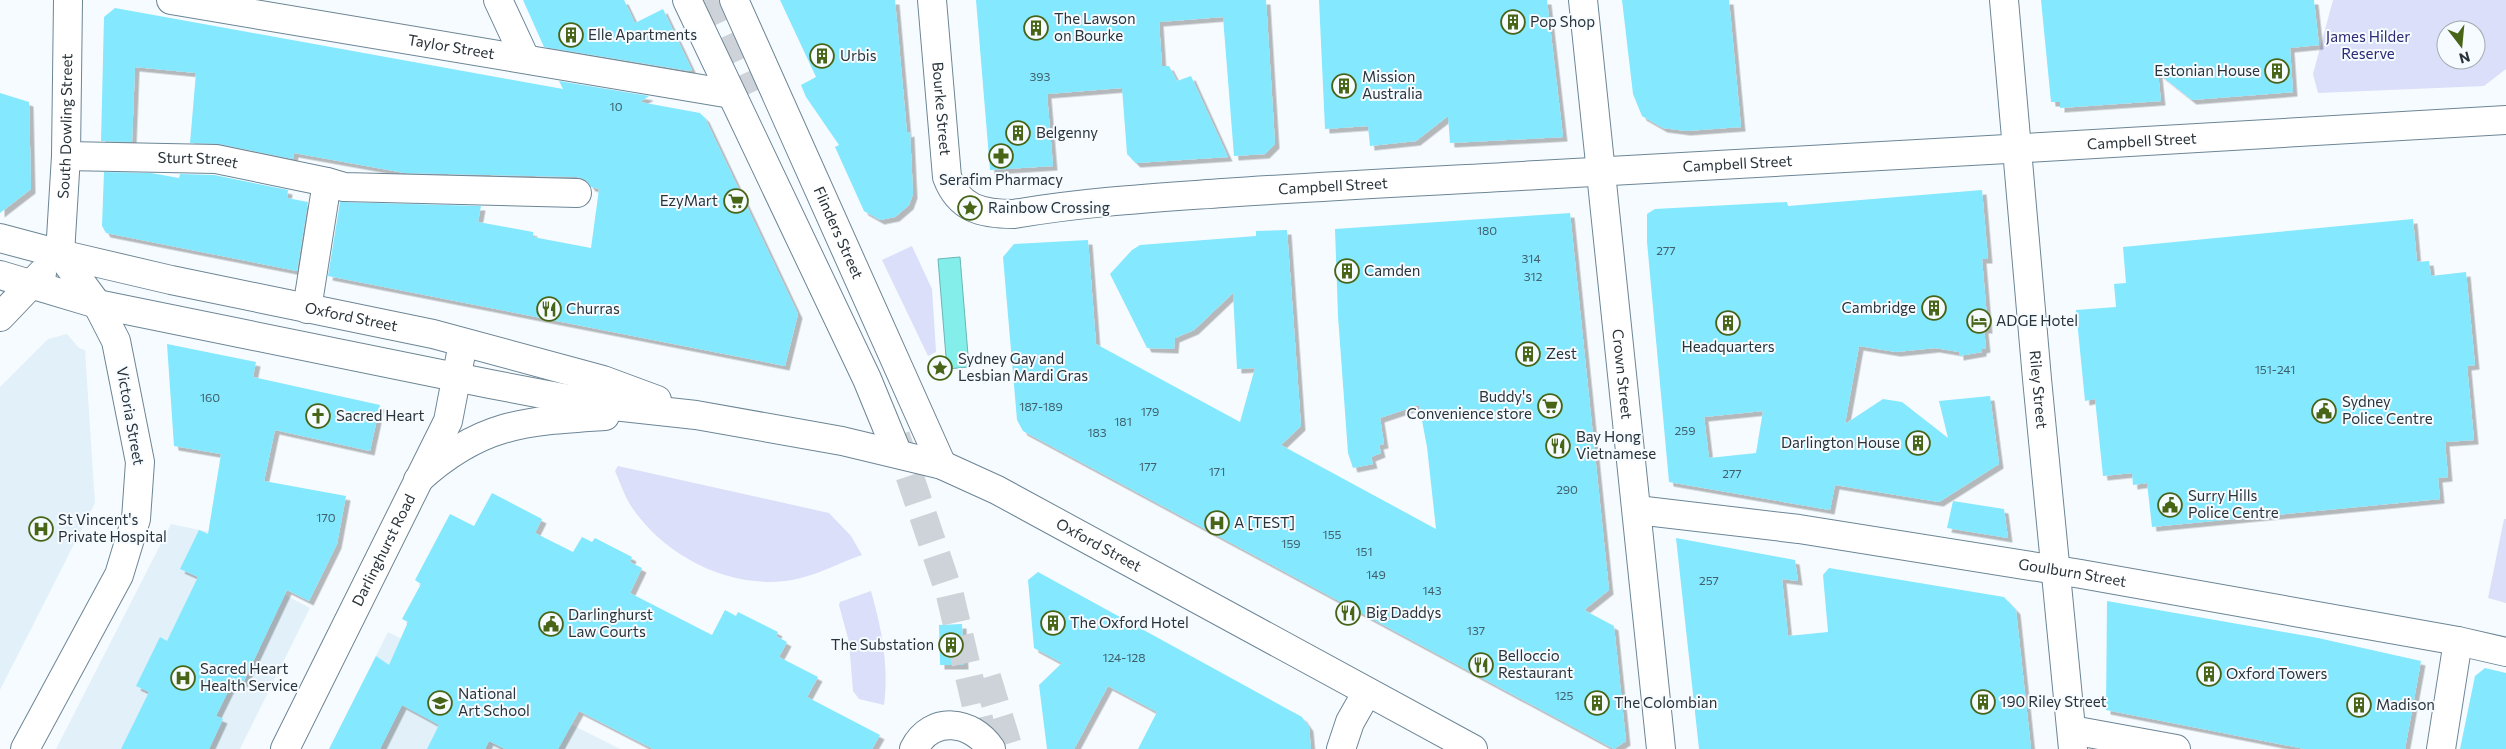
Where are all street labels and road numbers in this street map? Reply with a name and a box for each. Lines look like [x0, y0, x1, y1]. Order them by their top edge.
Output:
street label: Taylor Street [406, 30, 496, 62]
street label: South Dowling Street [53, 53, 75, 199]
street label: Bourke Street [929, 61, 955, 156]
street label: Campbell Street [2086, 128, 2197, 153]
street label: Sturt Street [157, 148, 240, 171]
street label: Campbell Street [1682, 151, 1793, 175]
street label: Campbell Street [1278, 173, 1388, 197]
street label: Flinders Street [811, 183, 868, 281]
street label: Oxford Street [303, 298, 399, 334]
street label: Crown Street [1609, 328, 1637, 420]
street label: Riley Street [2027, 350, 2052, 429]
street label: Victoria Street [113, 365, 148, 466]
street label: Darlinghurst Road [347, 491, 418, 609]
street label: Oxford Street [1053, 514, 1145, 575]
street label: Goulburn Street [2017, 554, 2128, 590]

